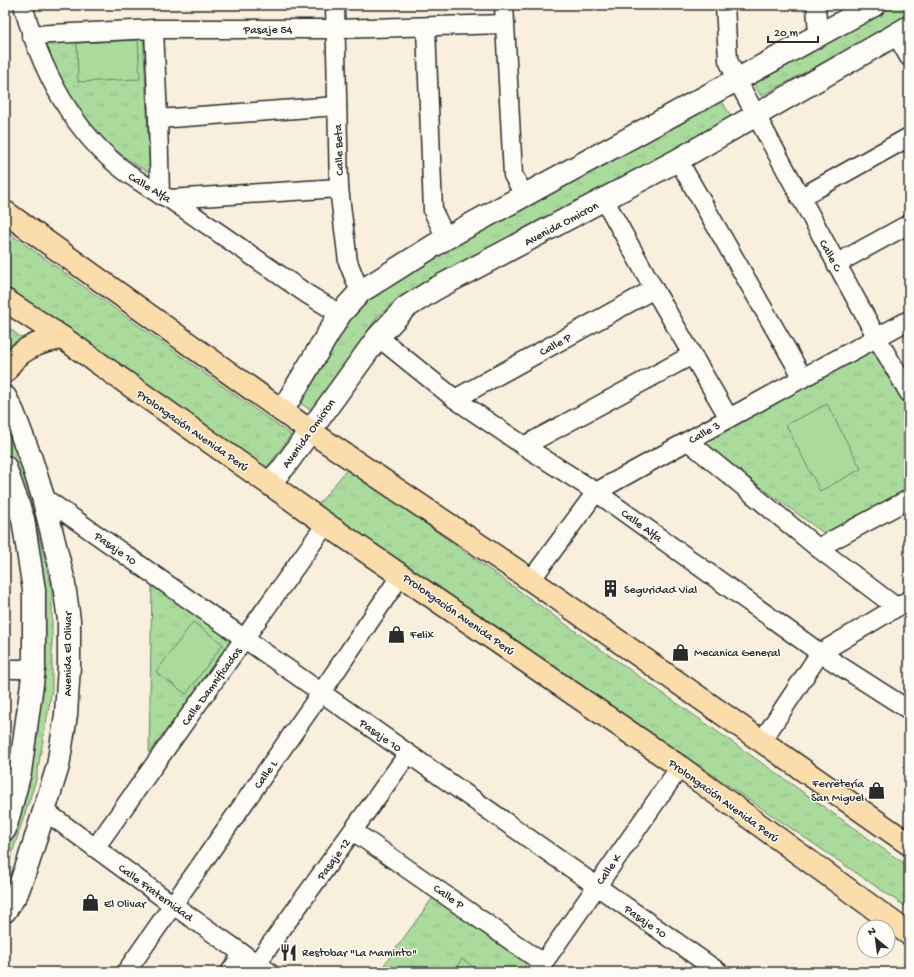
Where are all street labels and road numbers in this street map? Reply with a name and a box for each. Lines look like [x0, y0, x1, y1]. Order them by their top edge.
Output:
street label: Pasaje 54 [243, 24, 293, 38]
street label: Calle Beta [332, 124, 348, 176]
street label: Calle Alfa [125, 170, 173, 207]
street label: Avenida Omicron [522, 199, 602, 250]
street label: Calle C [815, 238, 844, 276]
street label: Calle P [538, 331, 575, 360]
street label: Prolongación Avenida Perú [133, 387, 251, 476]
street label: Avenida Omicron [280, 397, 340, 471]
street label: Calle 3 [687, 419, 723, 448]
street label: Calle Alfa [617, 507, 664, 546]
street label: Pasaje 10 [90, 529, 139, 569]
street label: Prolongación Avenida Perú [399, 571, 517, 660]
street label: Avenida El Olivar [62, 610, 76, 697]
street label: Calle Damnificados [179, 645, 246, 729]
street label: Pasaje 10 [355, 716, 404, 756]
street label: Prolongación Avenida Perú [664, 756, 781, 846]
street label: Calle L [252, 758, 282, 792]
street label: Pasaje 12 [314, 837, 354, 884]
street label: Calle K [594, 851, 626, 888]
street label: Calle Fraternidad [115, 862, 196, 926]
street label: Calle P [430, 882, 466, 913]
street label: Pasaje 10 [620, 902, 669, 942]

